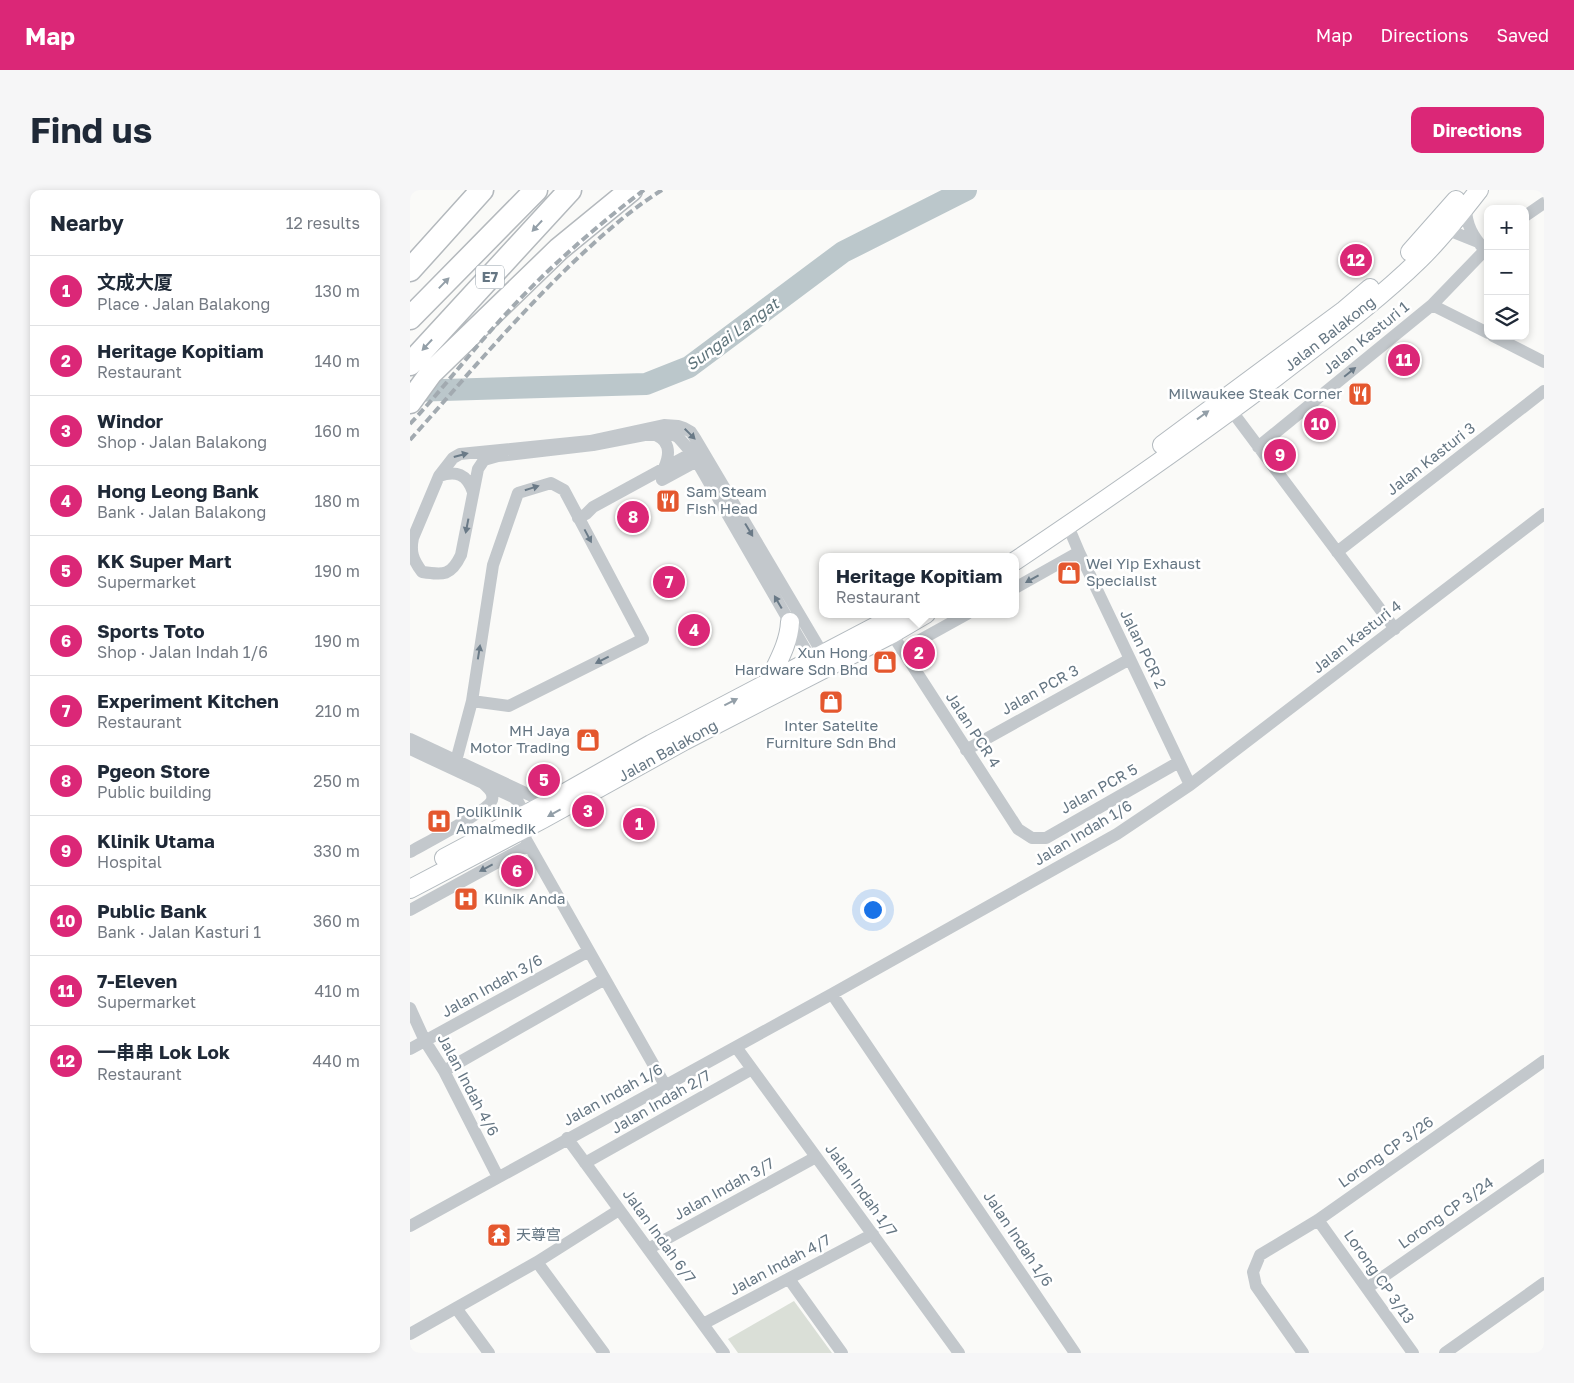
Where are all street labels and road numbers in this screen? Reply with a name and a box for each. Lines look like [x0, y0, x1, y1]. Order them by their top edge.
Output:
road number: E7 [476, 265, 504, 288]
street label: Jalan Balakong [1280, 292, 1378, 374]
street label: Jalan Kasturi 1 [1319, 297, 1412, 377]
street label: Jalan Kasturi 3 [1383, 418, 1478, 498]
street label: Jalan Kasturi 4 [1308, 596, 1404, 676]
street label: Jalan PCR 2 [1117, 606, 1171, 691]
street label: Jalan PCR 3 [998, 660, 1081, 718]
street label: Jalan PCR 4 [943, 688, 1005, 770]
street label: Jalan Balakong [615, 715, 720, 785]
street label: Jalan PCR 5 [1057, 759, 1140, 817]
street label: Jalan Indah 1/6 [1030, 796, 1135, 868]
street label: Jalan Indah 3/6 [438, 950, 545, 1020]
street label: Jalan Indah 4/6 [434, 1030, 503, 1139]
street label: Jalan Indah 1/6 [560, 1059, 666, 1129]
street label: Jalan Indah 2/7 [608, 1065, 713, 1137]
street label: Lorong CP 3/26 [1334, 1112, 1436, 1191]
street label: Jalan Indah 1/7 [822, 1140, 901, 1239]
street label: Jalan Indah 3/7 [670, 1153, 777, 1223]
street label: Lorong CP 3/24 [1394, 1173, 1496, 1252]
street label: Jalan Indah 6/7 [620, 1185, 700, 1286]
street label: Jalan Indah 1/6 [980, 1187, 1057, 1290]
street label: Lorong CP 3/13 [1341, 1226, 1419, 1327]
street label: Jalan Indah 4/7 [726, 1230, 833, 1298]

